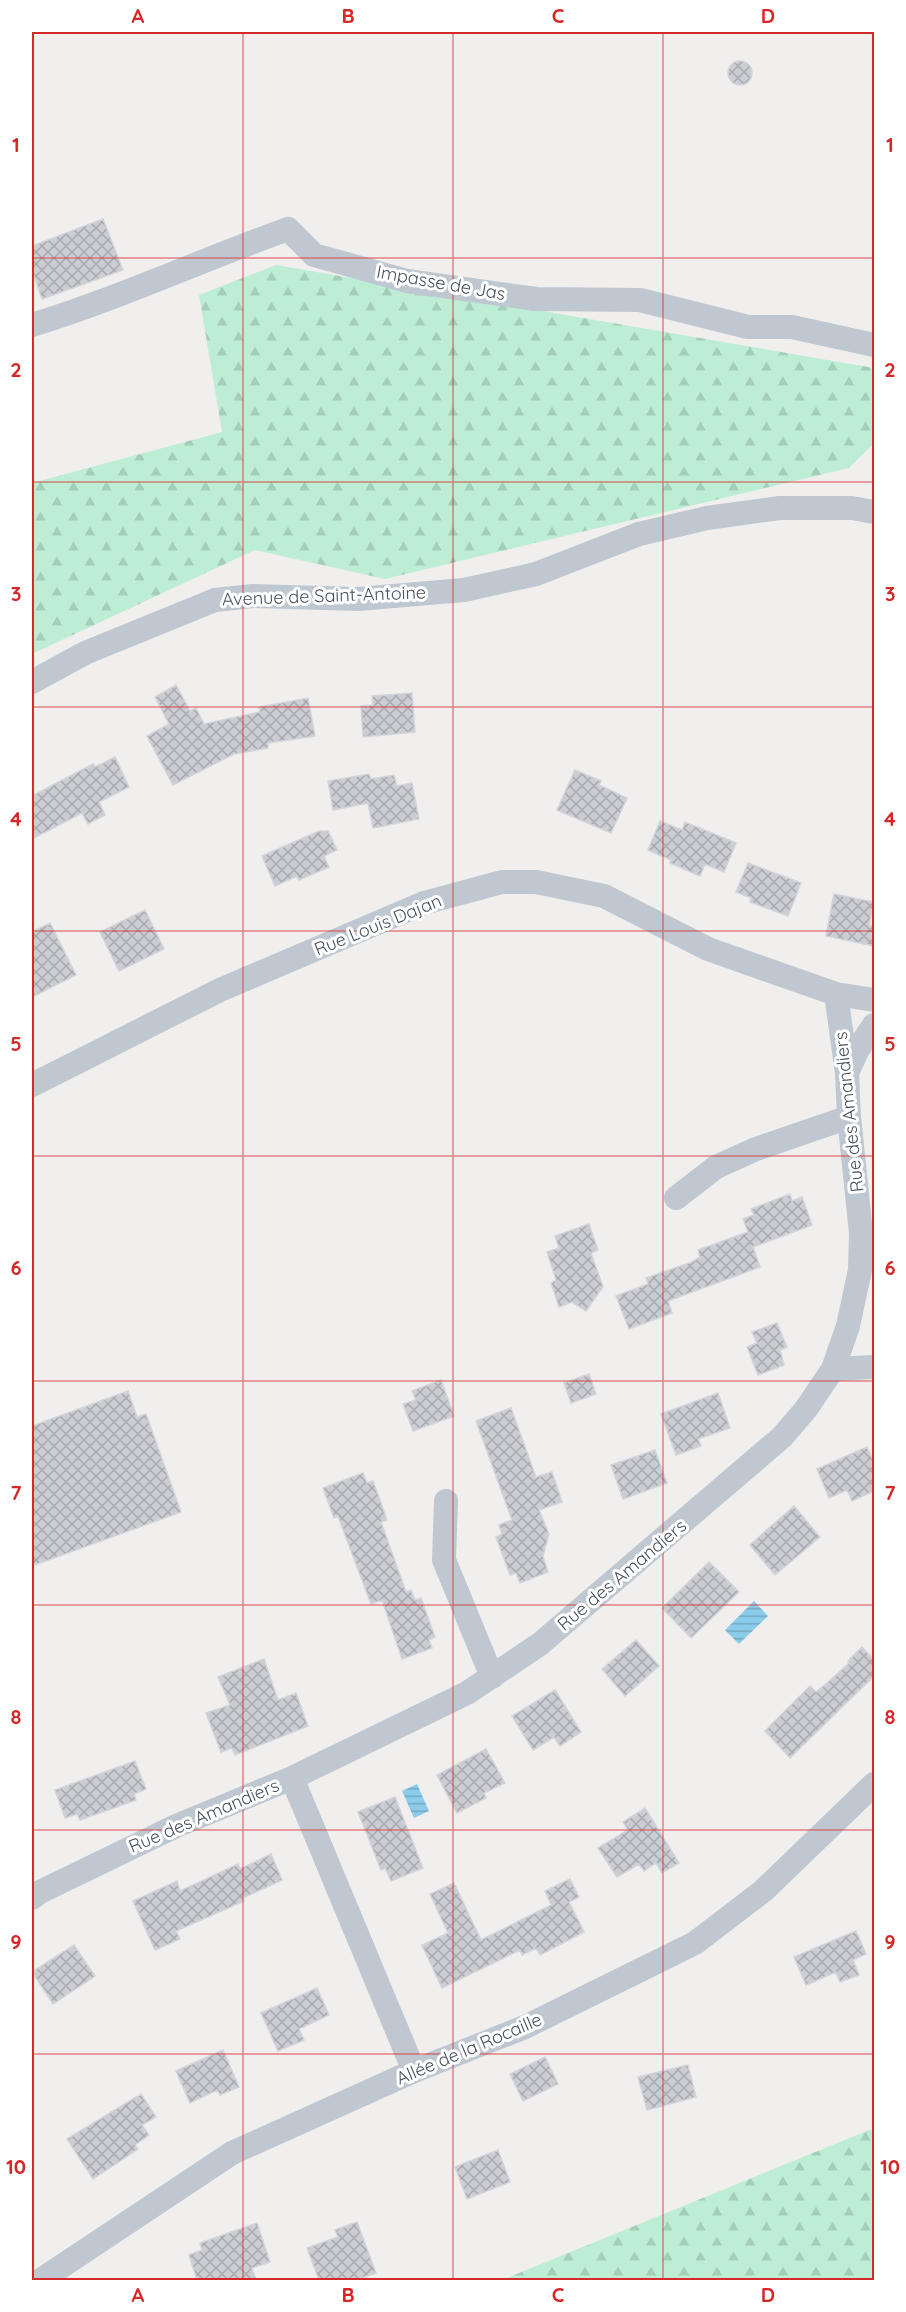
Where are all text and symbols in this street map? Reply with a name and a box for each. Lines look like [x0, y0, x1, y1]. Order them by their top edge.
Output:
text: A [132, 3, 145, 28]
text: B [341, 3, 355, 28]
text: C [552, 3, 565, 28]
text: D [761, 3, 775, 28]
text: 1 [12, 132, 20, 157]
text: 1 [886, 132, 894, 157]
street label: Impasse de Jas [375, 260, 507, 305]
text: 2 [10, 357, 22, 382]
text: 2 [884, 357, 896, 382]
street label: Avenue de Saint-Antoine [222, 580, 426, 611]
text: 3 [11, 581, 21, 606]
text: 3 [885, 581, 895, 606]
text: 4 [10, 806, 22, 831]
text: 4 [884, 806, 896, 831]
street label: Rue Louis Dajan [311, 889, 445, 961]
text: 5 [10, 1031, 22, 1056]
street label: Rue des Amandiers [829, 1031, 868, 1193]
text: 5 [884, 1031, 896, 1056]
text: 6 [10, 1255, 22, 1280]
text: 6 [884, 1255, 896, 1280]
text: 7 [11, 1480, 22, 1505]
text: 7 [885, 1480, 896, 1505]
street label: Rue des Amandiers [552, 1514, 691, 1635]
text: 8 [11, 1704, 22, 1729]
text: 8 [885, 1704, 896, 1729]
street label: Rue des Amandiers [125, 1773, 283, 1858]
text: 9 [10, 1929, 22, 1954]
text: 9 [884, 1929, 896, 1954]
street label: Allée de la Rocaille [392, 2007, 545, 2090]
text: 10 [6, 2154, 26, 2179]
text: 10 [880, 2154, 900, 2179]
text: A [132, 2282, 145, 2307]
text: B [341, 2282, 355, 2307]
text: C [552, 2282, 565, 2307]
text: D [761, 2282, 775, 2307]

